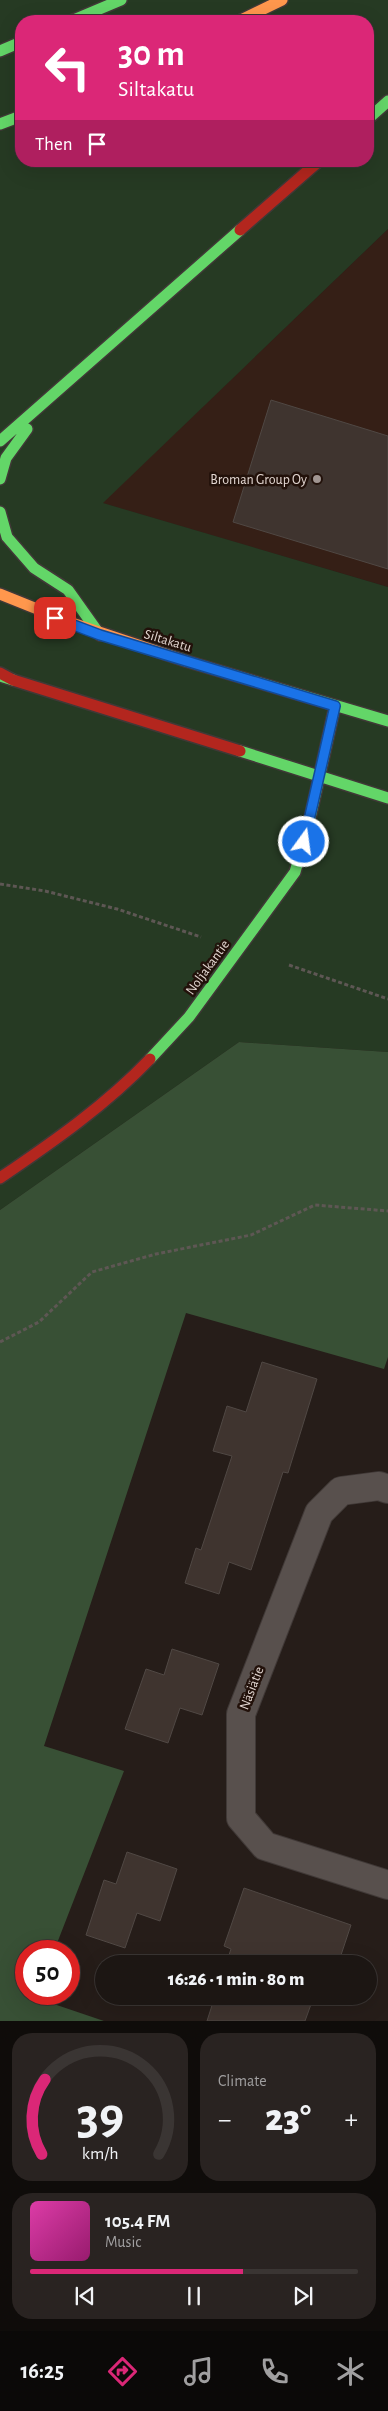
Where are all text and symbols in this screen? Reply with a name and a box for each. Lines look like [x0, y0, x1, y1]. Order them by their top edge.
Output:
icon: left [35, 35, 100, 100]
text: 30 m [118, 37, 185, 72]
text: Siltakatu [118, 78, 194, 100]
icon: arrive [83, 130, 111, 158]
text: Then [35, 135, 73, 154]
place label: Broman Group Oy [210, 473, 307, 487]
marker: Broman Group Oy [311, 473, 323, 485]
pin [34, 597, 76, 639]
icon: arrive [41, 604, 69, 632]
street label: Siltakatu [142, 627, 193, 655]
position arrow [277, 815, 329, 867]
street label: Noljakantie [183, 938, 232, 997]
street label: Näsiätie [237, 1665, 267, 1712]
speed limit sign: 50 [15, 1940, 80, 2005]
text: 16:26 · 1 min · 80 m [168, 1970, 304, 1989]
text: Climate [218, 2073, 267, 2089]
text: 39 [76, 2091, 124, 2143]
text: 23° [265, 2100, 311, 2138]
text: − [218, 2106, 231, 2134]
text: + [345, 2106, 358, 2134]
text: km/h [82, 2145, 118, 2163]
text: 105.4 FM [105, 2212, 170, 2231]
text: Music [105, 2234, 141, 2250]
icon: previous [71, 2282, 99, 2310]
icon: pause [180, 2282, 208, 2310]
icon: next [289, 2282, 317, 2310]
icon: directions [105, 2354, 140, 2389]
icon: music [181, 2354, 216, 2389]
icon: phone [257, 2354, 292, 2389]
icon: climate [333, 2354, 368, 2389]
text: 16:25 [20, 2360, 64, 2382]

